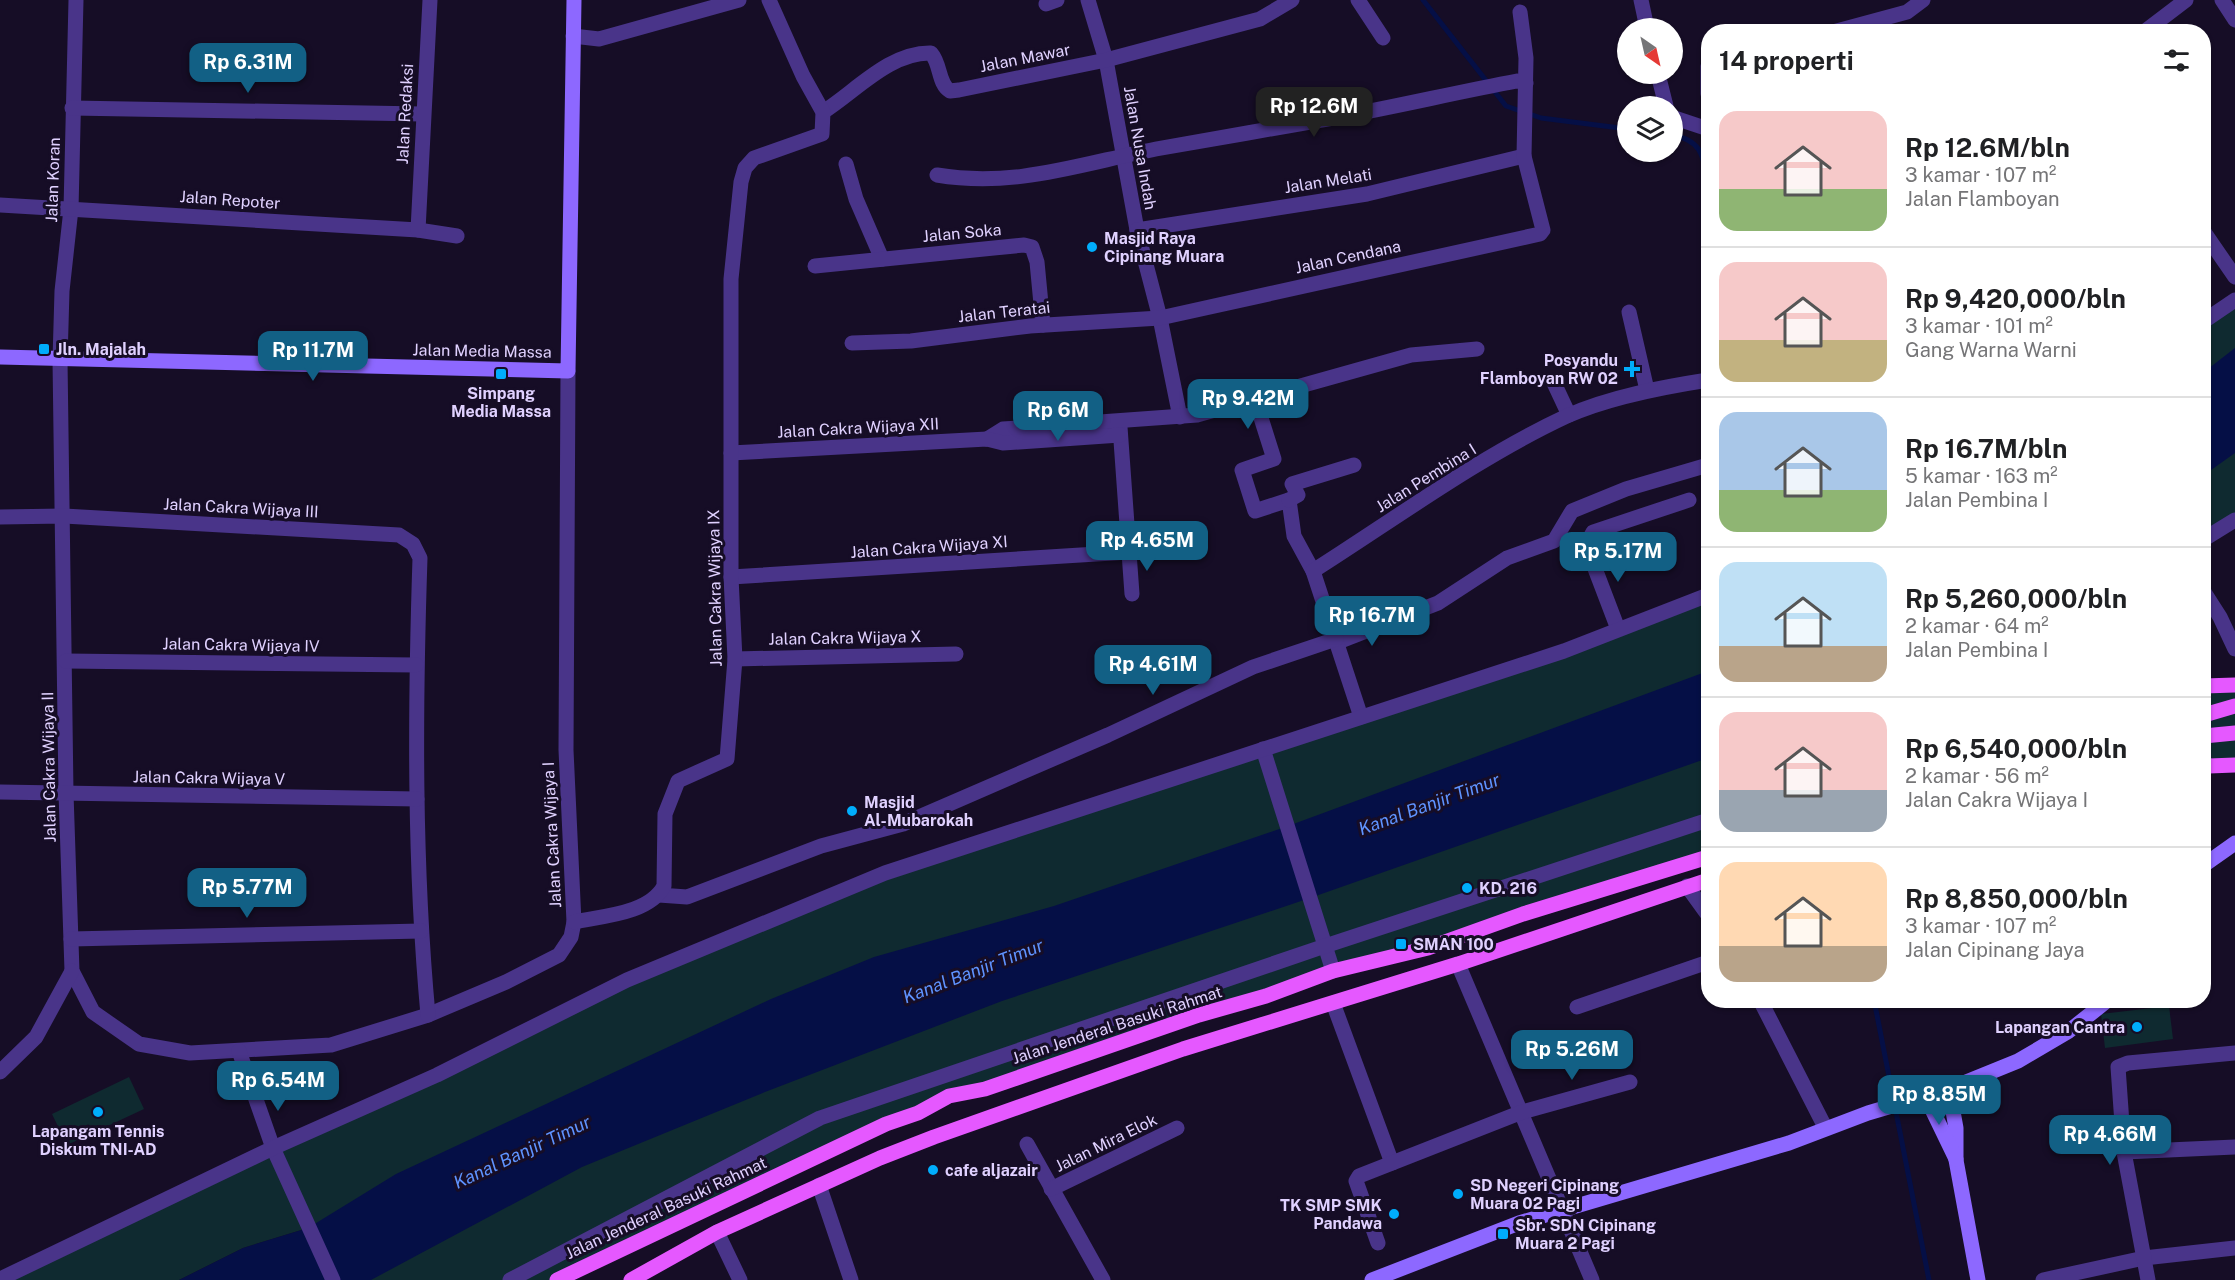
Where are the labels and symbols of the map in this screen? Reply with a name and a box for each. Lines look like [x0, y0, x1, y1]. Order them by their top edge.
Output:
north arrow [1617, 18, 1683, 84]
street label: Jalan Mawar [978, 40, 1072, 76]
pin: Rp 6.31M [186, 43, 310, 94]
street label: Jalan Redaksi [393, 63, 417, 165]
street label: Jalan Nusa Indah [1120, 85, 1160, 211]
pin: Rp 12.6M [1252, 87, 1376, 138]
street label: Jalan Koran [42, 137, 64, 223]
street label: Jalan Melati [1283, 165, 1373, 197]
street label: Jalan Repoter [179, 187, 281, 213]
street label: Jalan Soka [922, 220, 1002, 246]
place label: Masjid Raya Cipinang Muara [1104, 229, 1224, 266]
street label: Jalan Cendana [1293, 237, 1403, 277]
marker: Masjid Raya Cipinang Muara [1085, 240, 1099, 254]
street label: Jalan Teratai [957, 298, 1051, 326]
pin: Rp 11.7M [251, 331, 375, 382]
place label: Jln. Majalah [56, 340, 146, 359]
street label: Jalan Media Massa [412, 340, 552, 362]
marker: Jln. Majalah [37, 342, 51, 356]
place label: Posyandu Flamboyan RW 02 [1480, 351, 1618, 388]
marker: Posyandu Flamboyan RW 02 [1623, 360, 1641, 378]
marker: Simpang Media Massa [494, 367, 508, 381]
pin: Rp 9.42M [1186, 379, 1310, 430]
place label: Simpang Media Massa [451, 384, 551, 421]
pin: Rp 6M [1016, 391, 1100, 442]
street label: Jalan Cakra Wijaya XII [777, 414, 939, 442]
street label: Jalan Pembina I [1372, 440, 1480, 516]
street label: Jalan Cakra Wijaya III [163, 494, 319, 522]
street label: Jalan Cakra Wijaya IX [704, 509, 726, 667]
pin: Rp 4.65M [1085, 521, 1209, 572]
street label: Jalan Cakra Wijaya XI [850, 532, 1008, 562]
pin: Rp 5.17M [1556, 532, 1680, 583]
pin: Rp 16.7M [1310, 596, 1434, 647]
street label: Jalan Cakra Wijaya X [768, 627, 922, 649]
street label: Jalan Cakra Wijaya IV [162, 634, 320, 656]
pin: Rp 4.61M [1091, 645, 1215, 696]
street label: Jalan Cakra Wijaya II [38, 691, 60, 843]
street label: Jalan Cakra Wijaya I [539, 761, 565, 909]
street label: Jalan Cakra Wijaya V [133, 767, 286, 789]
water label: Kanal Banjir Timur [1355, 769, 1503, 839]
place label: Masjid Al-Mubarokah [864, 793, 973, 830]
marker: Masjid Al-Mubarokah [845, 804, 859, 818]
pin: Rp 5.77M [185, 868, 309, 919]
place label: KD. 216 [1479, 879, 1537, 898]
marker: KD. 216 [1460, 881, 1474, 895]
water label: Kanal Banjir Timur [900, 934, 1046, 1007]
place label: SMAN 100 [1413, 935, 1494, 954]
marker: SMAN 100 [1394, 937, 1408, 951]
street label: Jalan Jenderal Basuki Rahmat [1010, 982, 1224, 1068]
place label: Lapangan Cantra [1995, 1018, 2125, 1037]
marker: Lapangan Cantra [2130, 1020, 2144, 1034]
pin: Rp 5.26M [1510, 1030, 1634, 1081]
pin: Rp 6.54M [216, 1061, 340, 1112]
pin: Rp 8.85M [1877, 1075, 2001, 1126]
marker: Lapangam Tennis Diskum TNI-AD [91, 1105, 105, 1119]
street label: Jalan Mira Elok [1052, 1110, 1160, 1176]
water label: Kanal Banjir Timur [450, 1111, 594, 1193]
pin: Rp 4.66M [2048, 1115, 2172, 1166]
place label: Lapangam Tennis Diskum TNI-AD [32, 1122, 164, 1159]
street label: Jalan Jenderal Basuki Rahmat [562, 1153, 770, 1263]
place label: cafe aljazair [945, 1161, 1038, 1180]
marker: cafe aljazair [926, 1163, 940, 1177]
place label: SD Negeri Cipinang Muara 02 Pagi [1470, 1176, 1619, 1213]
marker: SD Negeri Cipinang Muara 02 Pagi [1451, 1187, 1465, 1201]
place label: TK SMP SMK Pandawa [1280, 1196, 1383, 1233]
marker: TK SMP SMK Pandawa [1387, 1207, 1401, 1221]
place label: Sbr. SDN Cipinang Muara 2 Pagi [1515, 1216, 1656, 1253]
marker: Sbr. SDN Cipinang Muara 2 Pagi [1496, 1227, 1510, 1241]

